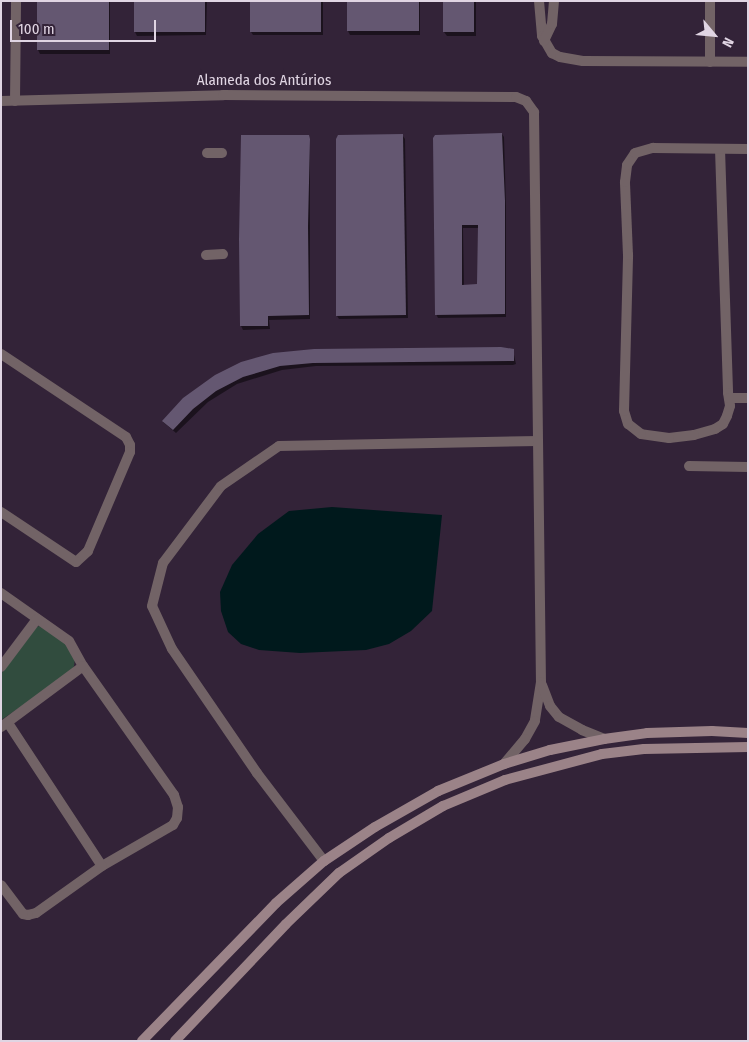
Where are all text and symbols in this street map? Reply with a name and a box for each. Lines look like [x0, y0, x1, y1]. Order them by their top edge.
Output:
scale bar [12, 10, 159, 42]
north arrow [689, 10, 739, 60]
text: 100 m [18, 20, 55, 38]
text: N [718, 35, 737, 50]
street label: Alameda dos Antúrios [197, 72, 331, 90]

